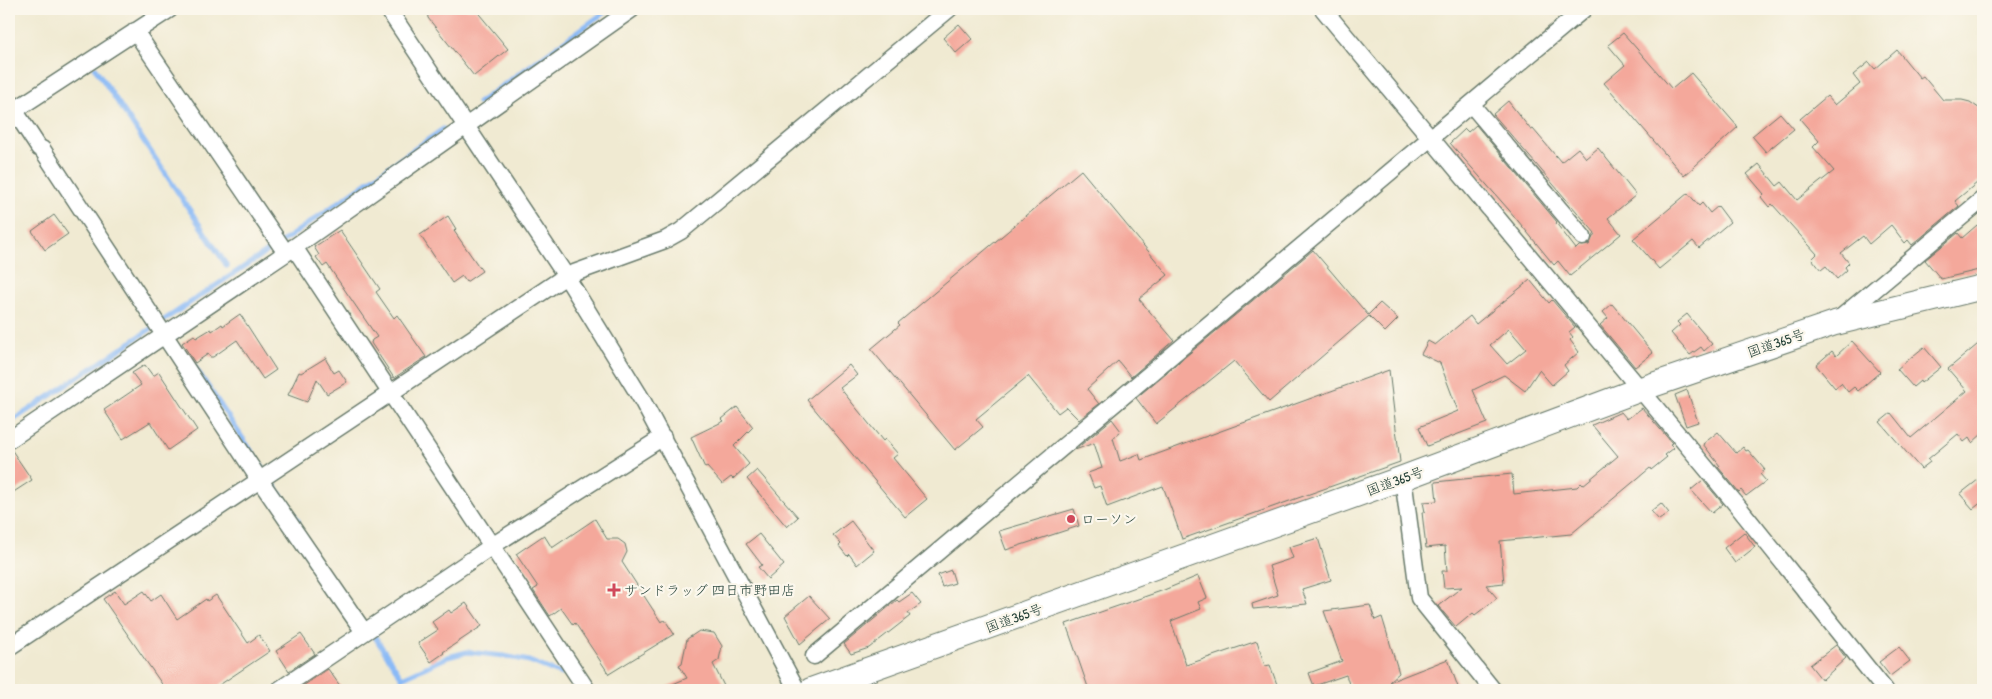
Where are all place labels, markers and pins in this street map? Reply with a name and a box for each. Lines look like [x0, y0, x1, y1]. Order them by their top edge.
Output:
place label: ローソン [1081, 509, 1137, 528]
marker: ローソン [1065, 513, 1077, 525]
place label: サンドラッグ 四日市野田店 [624, 580, 795, 599]
marker: サンドラッグ 四日市野田店 [608, 584, 620, 596]

